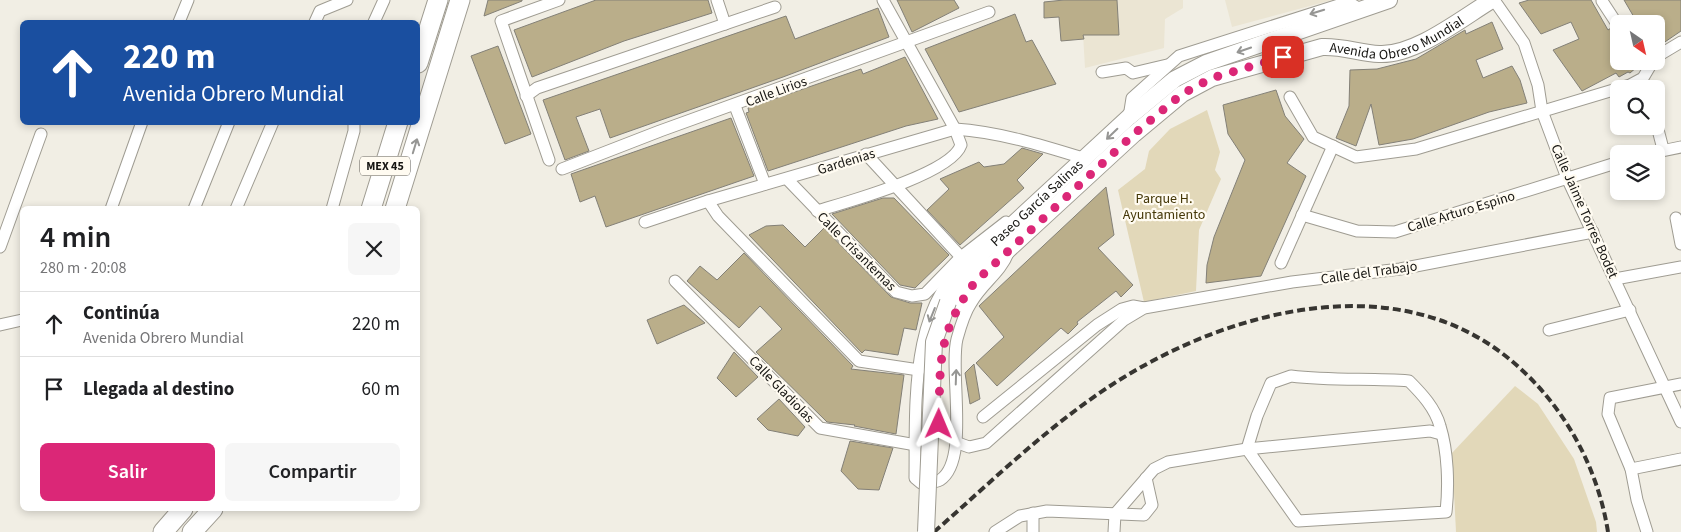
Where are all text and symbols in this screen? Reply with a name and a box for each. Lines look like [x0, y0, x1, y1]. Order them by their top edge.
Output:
one-way arrow [1309, 7, 1325, 17]
street label: Avenida Obrero Mundial [1329, 12, 1468, 65]
north arrow [1610, 15, 1665, 70]
map controls [1610, 15, 1665, 200]
text: 220 m [123, 32, 215, 82]
pin [1262, 36, 1304, 78]
icon: ahead [40, 40, 105, 105]
icon: arrive [1269, 43, 1297, 71]
one-way arrow [1237, 46, 1252, 55]
street label: Calle Lirios [743, 72, 810, 112]
text: Avenida Obrero Mundial [123, 78, 344, 110]
button: search [1610, 80, 1665, 135]
one-way arrow [1105, 128, 1118, 140]
one-way arrow [410, 138, 420, 154]
street label: Calle Jaime Torres Bodet [1545, 141, 1623, 282]
street label: Gardenias [815, 144, 878, 180]
button: layers [1610, 145, 1665, 200]
street label: Paseo García Salinas [986, 155, 1088, 251]
road number: MEX 45 [360, 157, 410, 176]
street label: Calle Arturo Espino [1405, 186, 1518, 238]
park label: Parque H. Ayuntamiento [1123, 189, 1205, 225]
street label: Calle Crisantemas [812, 208, 901, 296]
text: 4 min [40, 216, 111, 259]
button: close [348, 223, 400, 275]
street label: Calle del Trabajo [1320, 256, 1419, 290]
text: 280 m · 20:08 [40, 257, 127, 279]
text: Continúa [83, 300, 160, 327]
one-way arrow [926, 307, 936, 322]
icon: ahead [40, 310, 68, 338]
text: 220 m [352, 311, 400, 338]
text: Avenida Obrero Mundial [83, 327, 244, 349]
street label: Calle Gladiolas [744, 352, 819, 428]
one-way arrow [951, 369, 960, 385]
icon: arrive [40, 375, 68, 403]
text: Llegada al destino [83, 376, 234, 403]
text: 60 m [362, 376, 400, 403]
position arrow [912, 397, 964, 449]
button: Salir [40, 443, 215, 501]
button: Compartir [225, 443, 400, 501]

